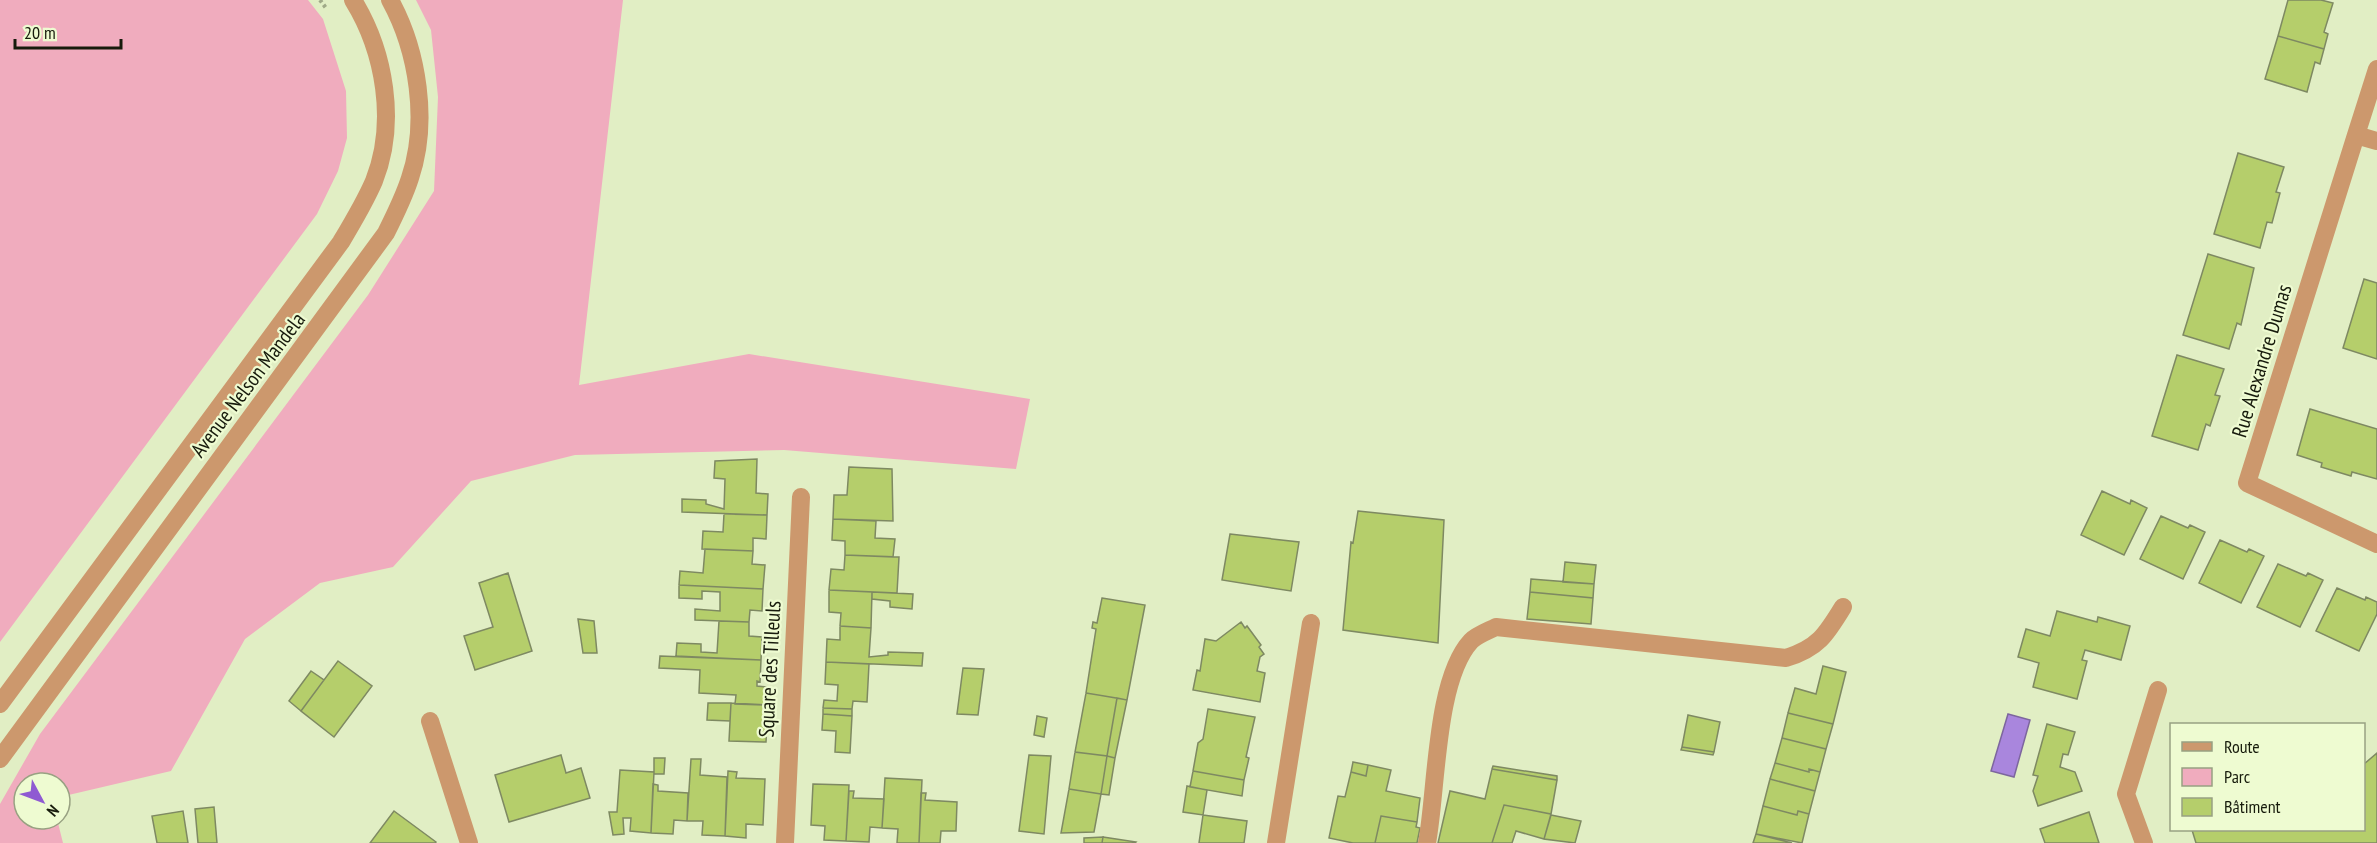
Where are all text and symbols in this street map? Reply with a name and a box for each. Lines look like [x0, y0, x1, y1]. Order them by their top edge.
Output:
scale bar [15, 12, 122, 50]
text: 20 m [24, 21, 56, 44]
street label: Rue Alexandre Dumas [2225, 281, 2298, 441]
street label: Avenue Nelson Mandela [184, 307, 311, 462]
street label: Square des Tilleuls [752, 600, 787, 738]
legend [2170, 723, 2365, 831]
text: Route [2224, 735, 2260, 758]
text: Parc [2224, 765, 2251, 788]
north arrow [12, 771, 72, 831]
text: Bâtiment [2224, 795, 2281, 818]
text: N [43, 801, 64, 821]

